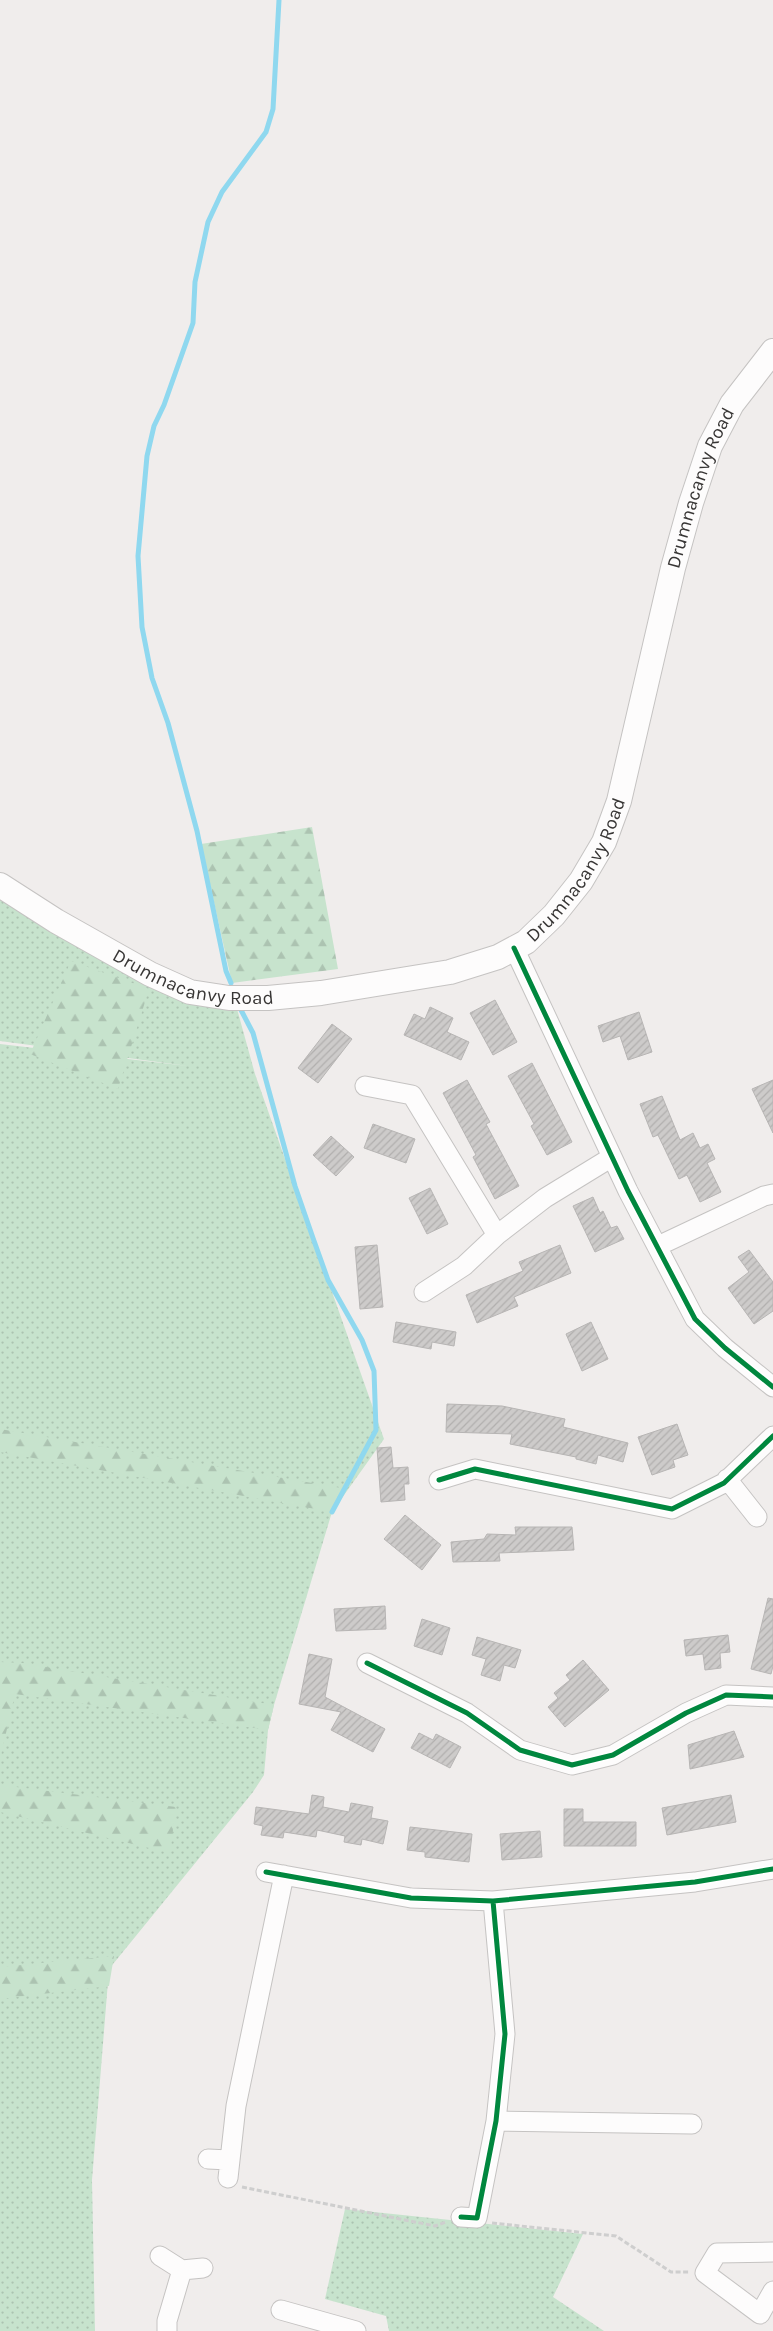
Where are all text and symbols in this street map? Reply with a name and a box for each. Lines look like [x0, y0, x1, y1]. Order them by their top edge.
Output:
street label: Drumnacanvy Road [662, 404, 739, 571]
street label: Drumnacanvy Road [522, 795, 630, 947]
street label: Drumnacanvy Road [109, 944, 275, 1009]

